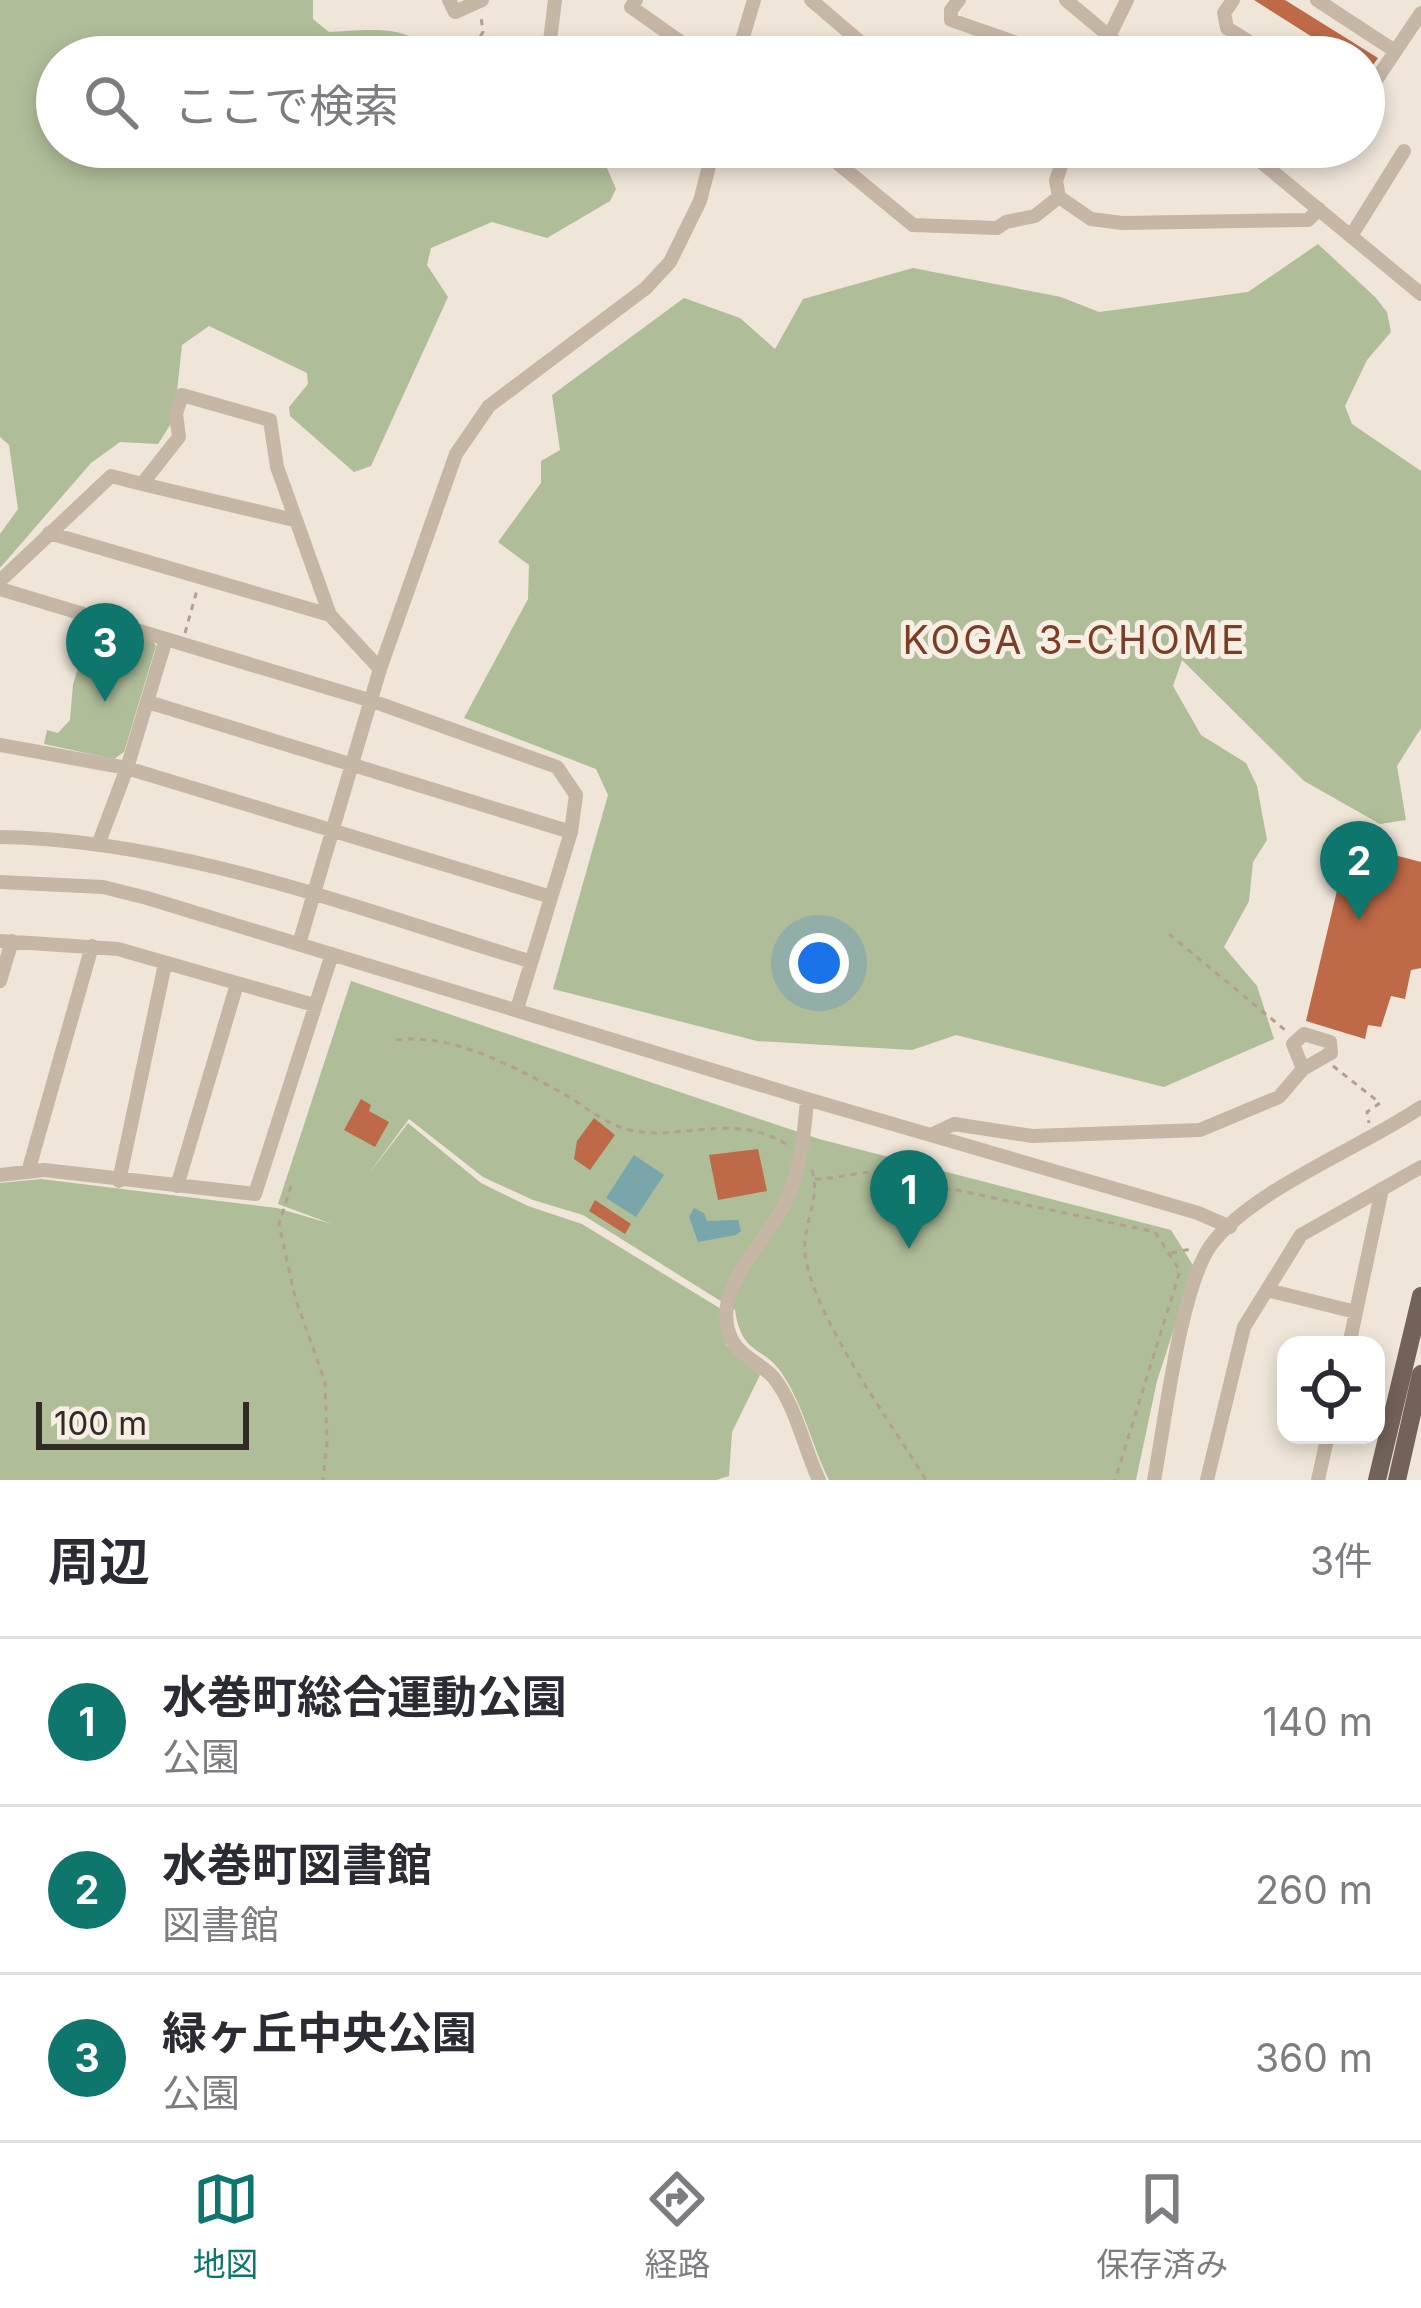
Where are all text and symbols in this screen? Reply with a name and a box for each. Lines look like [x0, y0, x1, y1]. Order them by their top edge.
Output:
search box [36, 36, 1385, 168]
icon: search [78, 69, 144, 135]
text: ここで検索 [174, 78, 399, 133]
pin: 3 [66, 603, 144, 702]
district label: KOGA 3-CHOME [903, 616, 1247, 663]
pin: 2 [1320, 821, 1398, 920]
your location [789, 933, 849, 993]
pin: 1 [870, 1150, 948, 1249]
map controls [1277, 1336, 1385, 1444]
button: locate [1277, 1336, 1385, 1444]
scale bar [36, 1396, 249, 1449]
text: 100 m [54, 1403, 147, 1443]
text: 周辺 [48, 1531, 150, 1592]
text: 3件 [1310, 1537, 1373, 1584]
text: 水巻町総合運動公園 [162, 1669, 567, 1724]
text: 1 [79, 1698, 95, 1745]
text: 140 m [1262, 1698, 1373, 1745]
text: 公園 [162, 1733, 240, 1780]
text: 水巻町図書館 [162, 1837, 432, 1892]
text: 2 [75, 1866, 99, 1913]
text: 260 m [1255, 1866, 1373, 1913]
text: 図書館 [162, 1901, 279, 1948]
text: 緑ヶ丘中央公園 [162, 2005, 477, 2060]
text: 3 [74, 2034, 100, 2081]
text: 360 m [1255, 2034, 1373, 2081]
text: 公園 [162, 2069, 240, 2116]
tab: 地図 [193, 2166, 259, 2286]
tab: 経路 [644, 2166, 710, 2286]
tab: 保存済み [1096, 2166, 1228, 2286]

